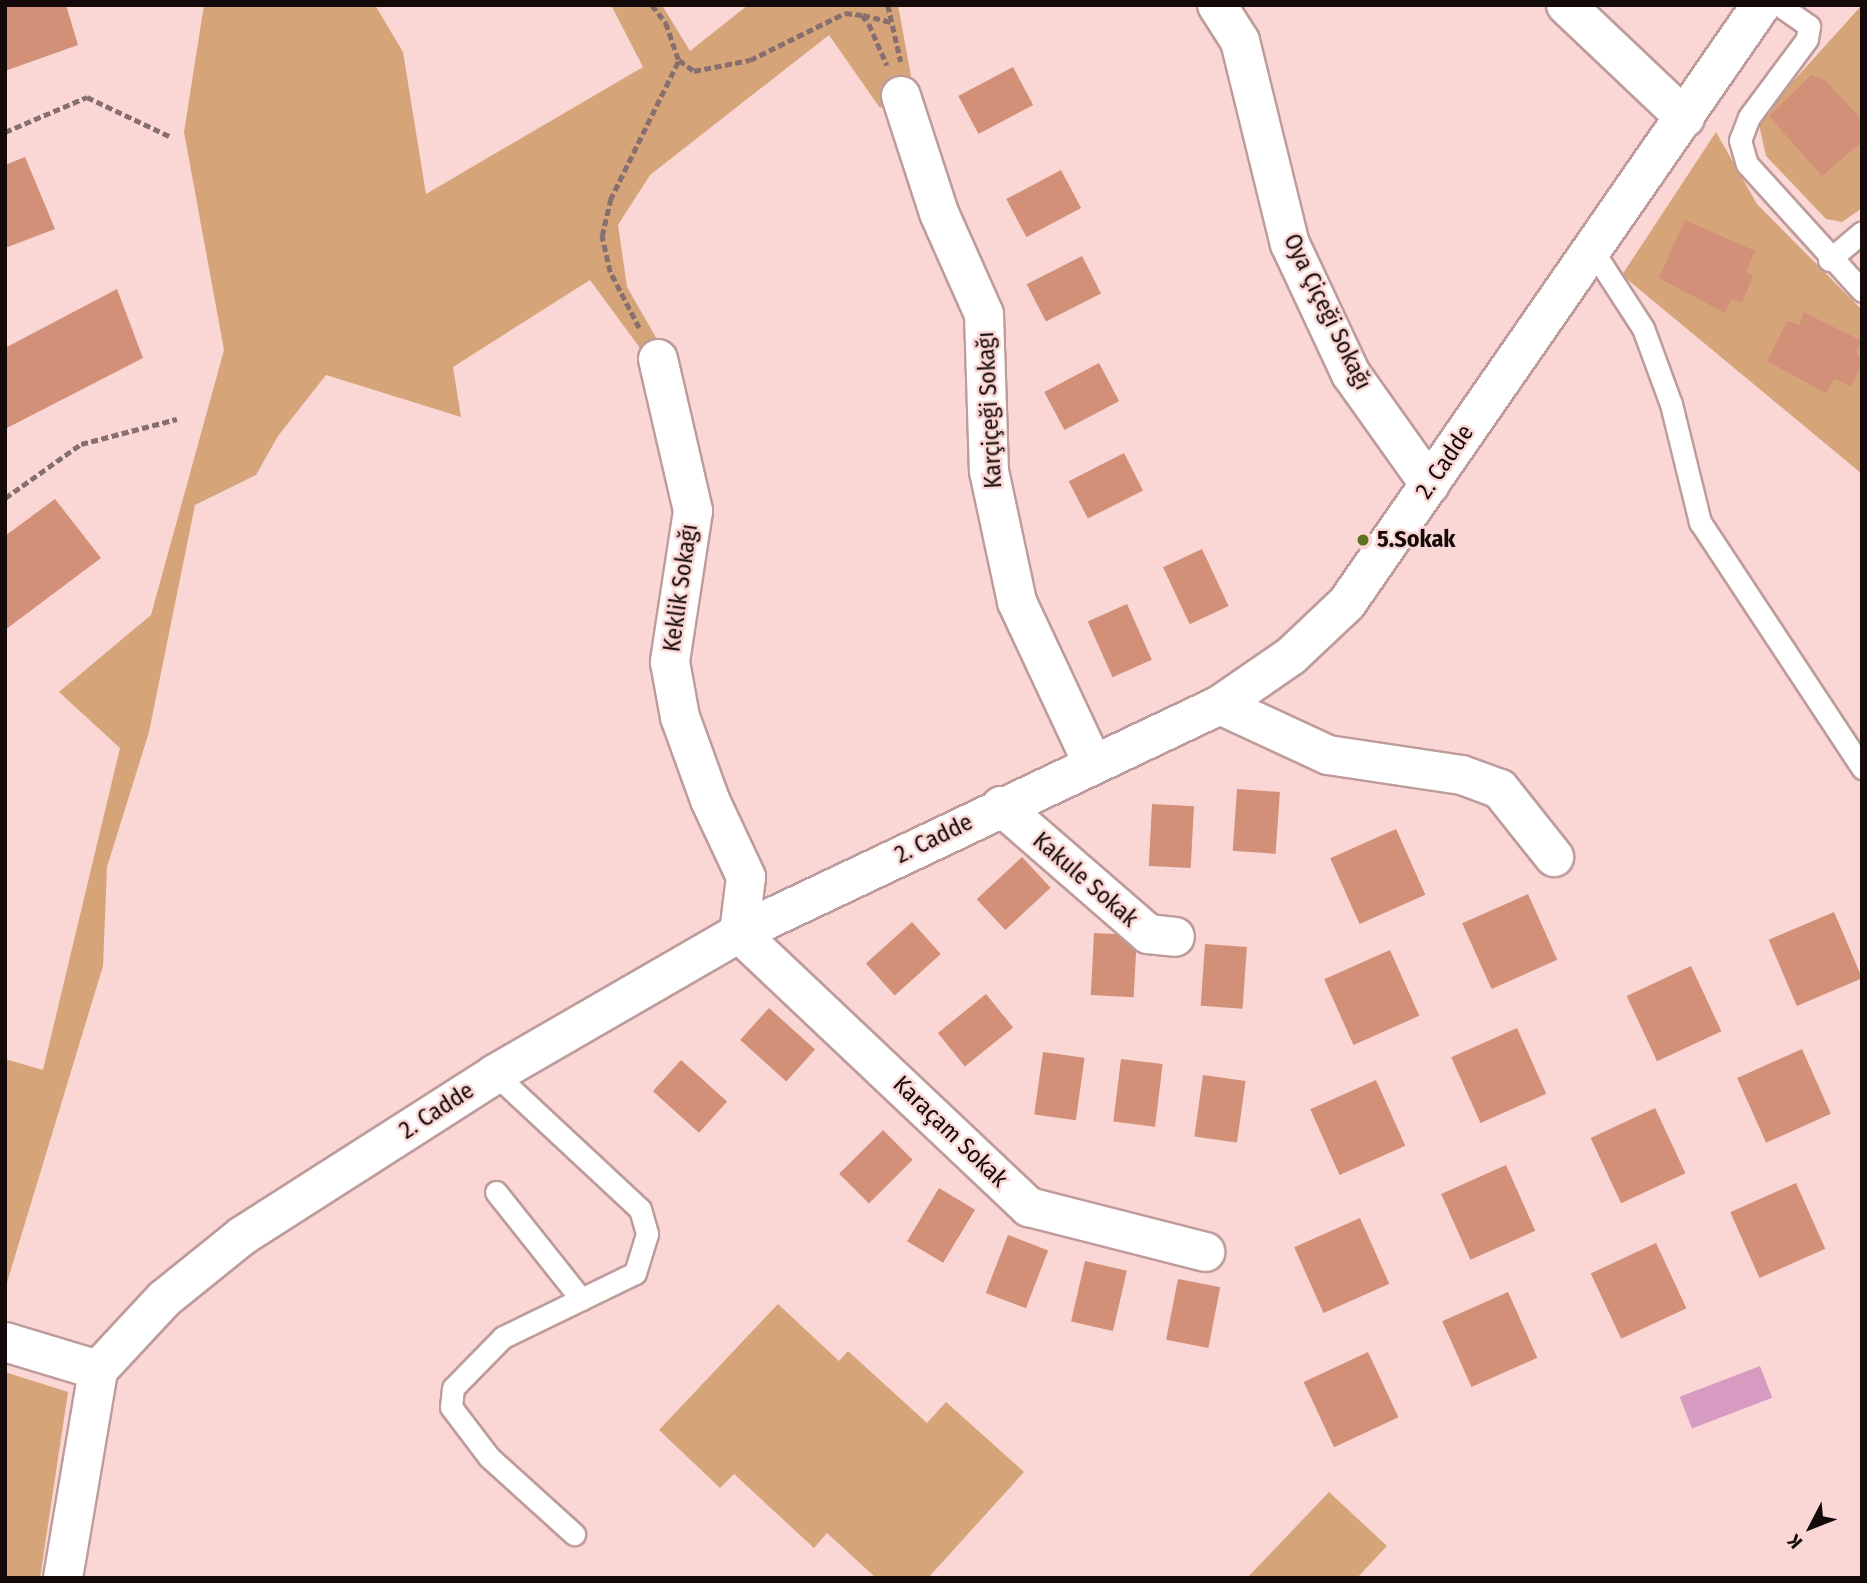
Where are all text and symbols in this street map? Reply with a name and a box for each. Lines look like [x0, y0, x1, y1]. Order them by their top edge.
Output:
street label: Oya Çiçeği Sokağı [1277, 229, 1377, 395]
street label: Karçiçeği Sokağı [972, 331, 1008, 489]
street label: 2. Cadde [1410, 420, 1480, 504]
street label: Keklik Sokağı [658, 522, 704, 654]
place label: 5.Sokak [1377, 526, 1456, 554]
marker: 5.Sokak [1355, 532, 1371, 548]
street label: 2. Cadde [891, 808, 977, 870]
street label: Kakule Sokak [1027, 827, 1143, 933]
street label: Karaçam Sokak [887, 1070, 1013, 1194]
street label: 2. Cadde [395, 1076, 479, 1146]
north arrow [1776, 1492, 1846, 1562]
text: K [1783, 1530, 1807, 1553]

